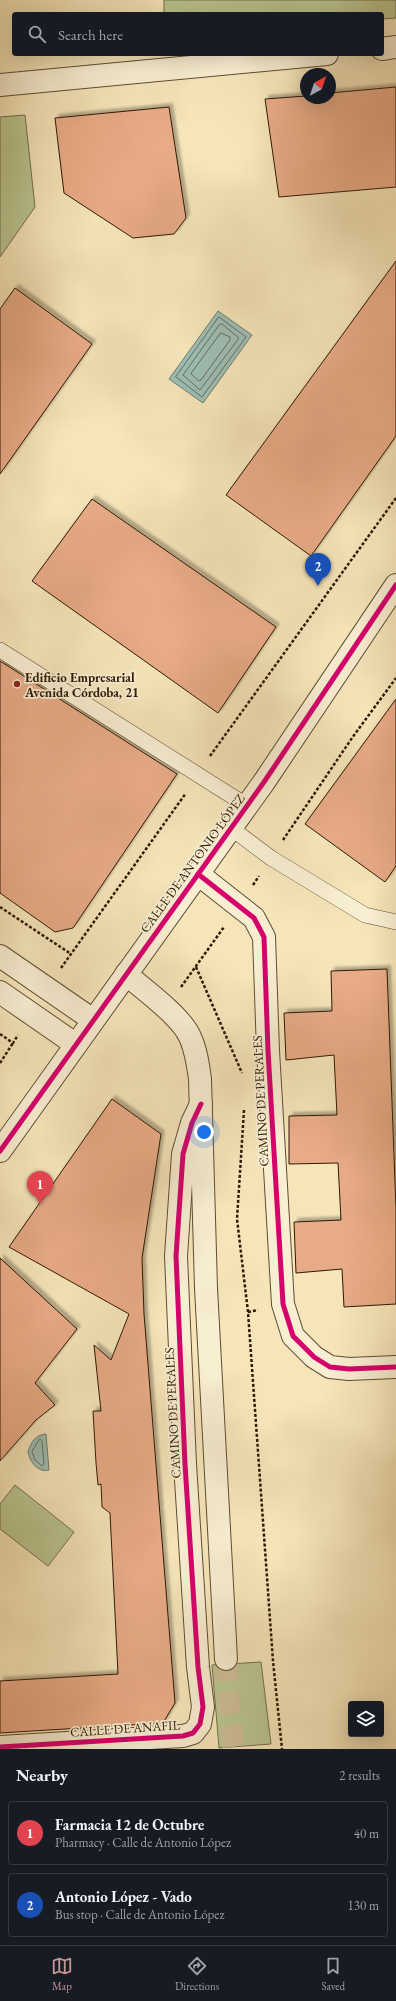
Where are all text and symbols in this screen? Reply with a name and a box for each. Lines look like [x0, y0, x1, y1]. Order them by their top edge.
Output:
search box [12, 12, 384, 56]
icon: search [26, 23, 48, 45]
text: Search here [58, 25, 123, 44]
north arrow [300, 68, 336, 104]
pin: 2 [305, 553, 331, 586]
place label: Edificio Empresarial Avenida Córdoba, 21 [24, 669, 139, 701]
marker: Edificio Empresarial Avenida Córdoba, 21 [12, 679, 22, 689]
street label: CALLE DE ANTONIO LÓPEZ [136, 790, 249, 936]
street label: CAMINO DE PERALES [249, 1035, 272, 1167]
your location [194, 1122, 214, 1142]
pin: 1 [27, 1171, 53, 1204]
street label: CAMINO DE PERALES [161, 1347, 184, 1479]
map controls [348, 1701, 384, 1737]
button: layers [348, 1701, 384, 1737]
street label: CALLE DE ANAFIL [70, 1716, 181, 1741]
text: Nearby [16, 1764, 68, 1786]
text: 2 results [339, 1767, 380, 1784]
text: Farmacia 12 de Octubre [55, 1815, 204, 1834]
text: 1 [27, 1825, 33, 1842]
text: 40 m [354, 1825, 379, 1842]
text: Pharmacy · Calle de Antonio López [55, 1834, 231, 1851]
text: Antonio López - Vado [55, 1887, 192, 1906]
text: 2 [27, 1897, 33, 1914]
text: 130 m [348, 1897, 379, 1914]
text: Bus stop · Calle de Antonio López [55, 1906, 224, 1923]
tab: Map [51, 1955, 73, 1993]
tab: Directions [175, 1955, 219, 1993]
tab: Saved [321, 1955, 345, 1993]

